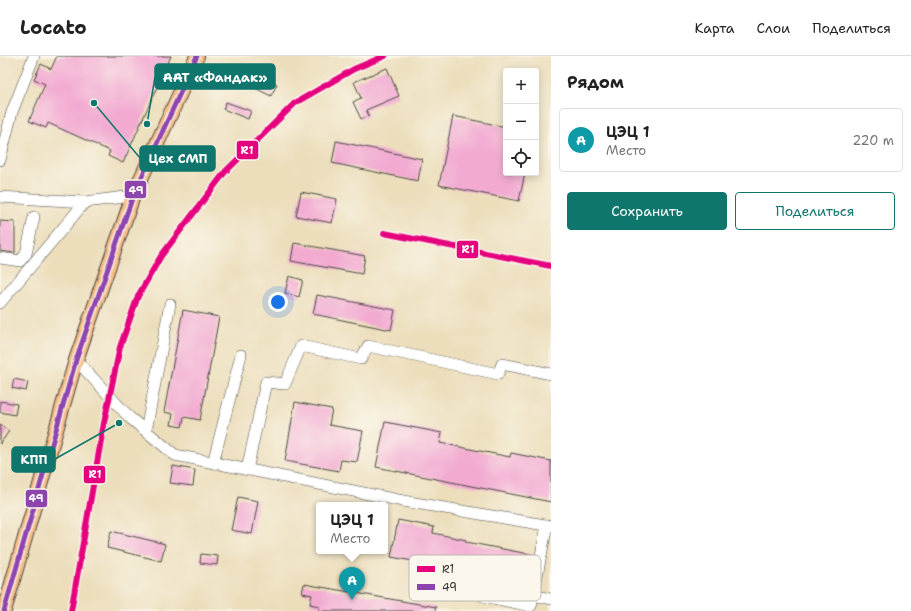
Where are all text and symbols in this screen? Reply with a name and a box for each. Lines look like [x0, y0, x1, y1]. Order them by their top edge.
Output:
text: Locato [20, 15, 87, 40]
text: Карта [694, 19, 735, 37]
text: Слои [757, 19, 790, 37]
text: Поделиться [812, 19, 891, 37]
callout: ААТ «Фандак» [155, 64, 275, 89]
map controls [503, 68, 539, 176]
button: + [503, 68, 539, 104]
text: ААТ «Фандак» [163, 69, 267, 86]
text: Рядом [567, 71, 624, 93]
button: − [503, 104, 539, 140]
text: ЦЭЦ 1 [606, 122, 650, 142]
text: A [576, 132, 586, 149]
text: 220 m [852, 132, 894, 149]
line badge: R1 [236, 140, 259, 160]
button: locate [503, 140, 539, 176]
text: Место [606, 142, 646, 159]
text: R1 [241, 143, 253, 158]
callout: Цех СМП [140, 146, 215, 171]
text: Цех СМП [149, 150, 208, 167]
line badge: 49 [124, 180, 147, 199]
text: 49 [128, 183, 144, 198]
button: Сохранить [567, 192, 727, 230]
button: Поделиться [735, 192, 895, 230]
line badge: R1 [456, 240, 479, 259]
text: R1 [462, 242, 474, 257]
your location [268, 292, 288, 312]
callout: КПП [12, 447, 55, 472]
text: КПП [21, 451, 47, 468]
line badge: R1 [83, 465, 106, 484]
text: R1 [89, 467, 101, 482]
line badge: 49 [25, 489, 48, 508]
text: 49 [28, 491, 44, 506]
popup [316, 502, 388, 554]
text: ЦЭЦ 1 [330, 510, 374, 530]
text: Место [330, 530, 370, 547]
legend [409, 555, 541, 601]
text: R1 [442, 562, 454, 577]
pin: A [339, 567, 365, 600]
text: 49 [442, 580, 457, 595]

